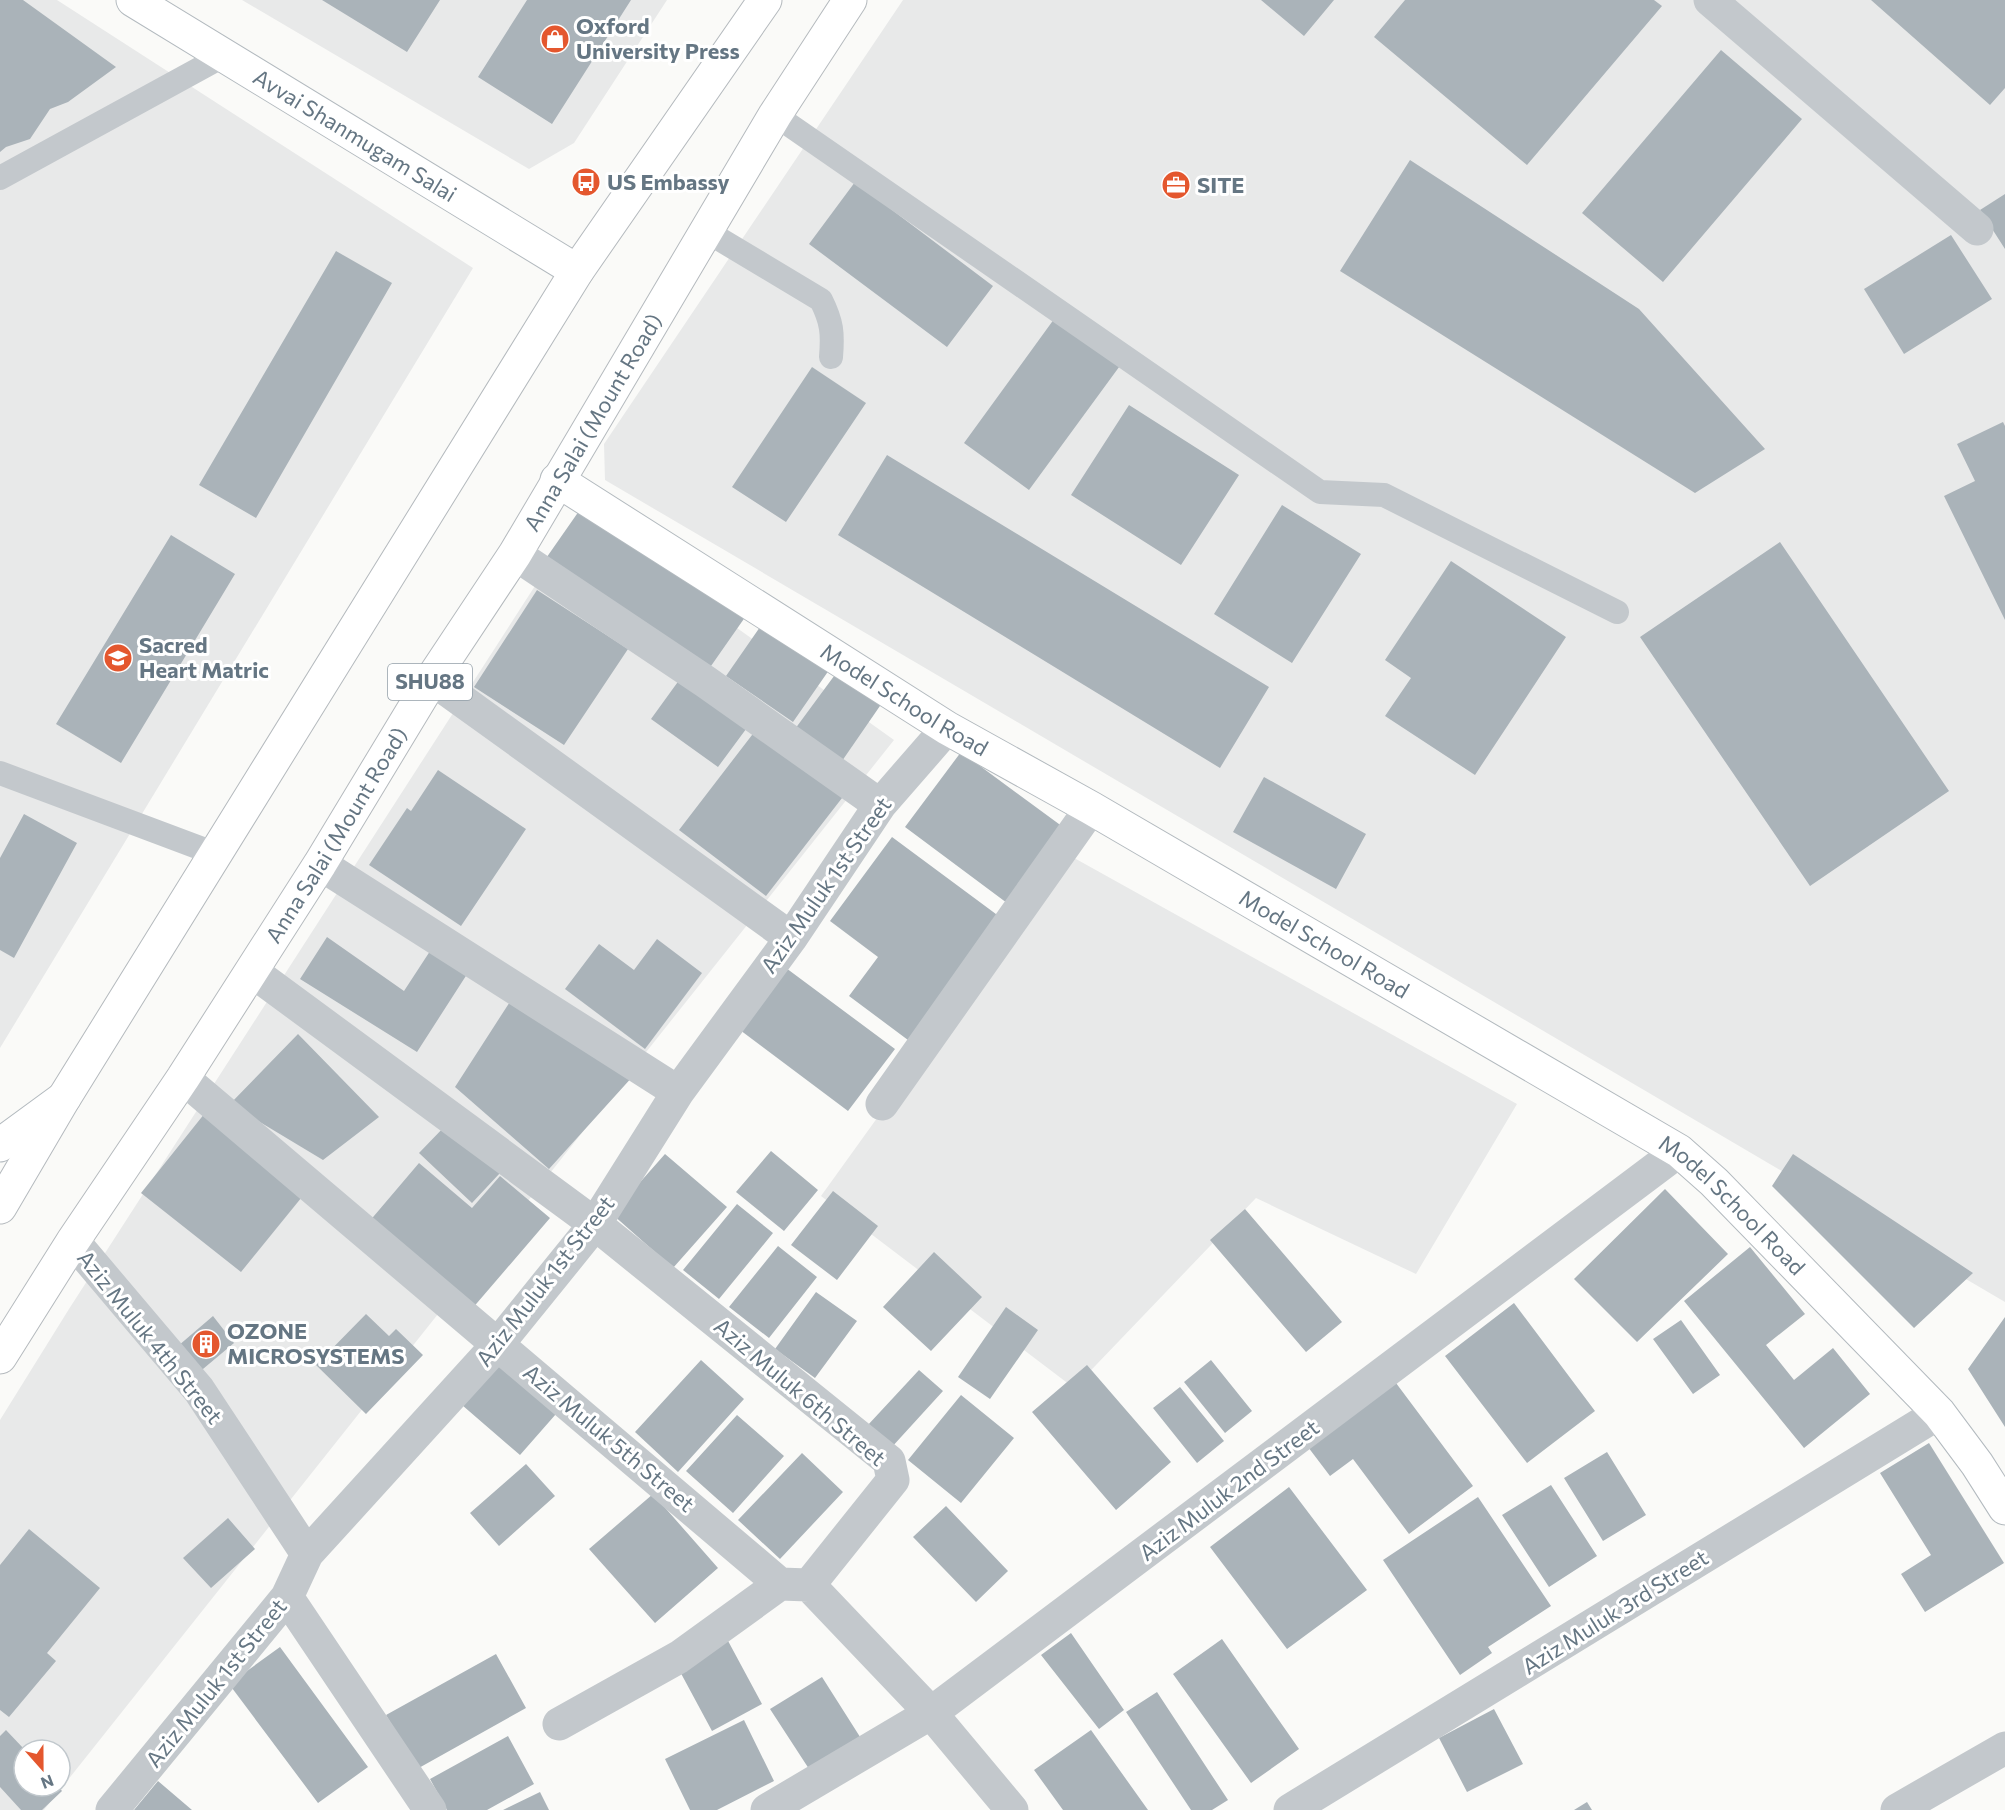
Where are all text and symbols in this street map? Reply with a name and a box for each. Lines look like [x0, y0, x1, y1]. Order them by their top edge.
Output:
place label: Oxford University Press [576, 12, 740, 64]
shop icon: Oxford University Press [539, 23, 571, 55]
street label: Avvai Shanmugam Salai [249, 63, 462, 207]
bus stop icon: US Embassy [570, 166, 602, 198]
place label: US Embassy [607, 168, 730, 195]
office icon: SITE [1160, 169, 1192, 201]
place label: SITE [1197, 171, 1244, 198]
street label: Anna Salai (Mount Road) [518, 309, 667, 536]
place label: Sacred Heart Matric [139, 631, 269, 683]
street label: Model School Road [816, 637, 993, 761]
school or university icon: Sacred Heart Matric [102, 642, 134, 674]
road number: SHU88 [388, 664, 472, 700]
street label: Anna Salai (Mount Road) [259, 722, 413, 948]
street label: Aziz Muluk 1st Street [755, 791, 897, 978]
street label: Model School Road [1235, 884, 1414, 1004]
street label: Model School Road [1655, 1128, 1811, 1280]
street label: Aziz Muluk 1st Street [470, 1190, 620, 1371]
street label: Aziz Muluk 4th Street [72, 1244, 229, 1429]
street label: Aziz Muluk 6th Street [709, 1312, 892, 1471]
place label: OZONE MICROSYSTEMS [227, 1317, 404, 1369]
building icon: OZONE MICROSYSTEMS [190, 1328, 222, 1360]
street label: Aziz Muluk 5th Street [518, 1358, 700, 1517]
street label: Aziz Muluk 2nd Street [1133, 1413, 1324, 1566]
street label: Aziz Muluk 3rd Street [1517, 1543, 1713, 1680]
street label: Aziz Muluk 1st Street [139, 1593, 292, 1772]
north arrow [12, 1738, 72, 1798]
text: N [39, 1771, 57, 1793]

